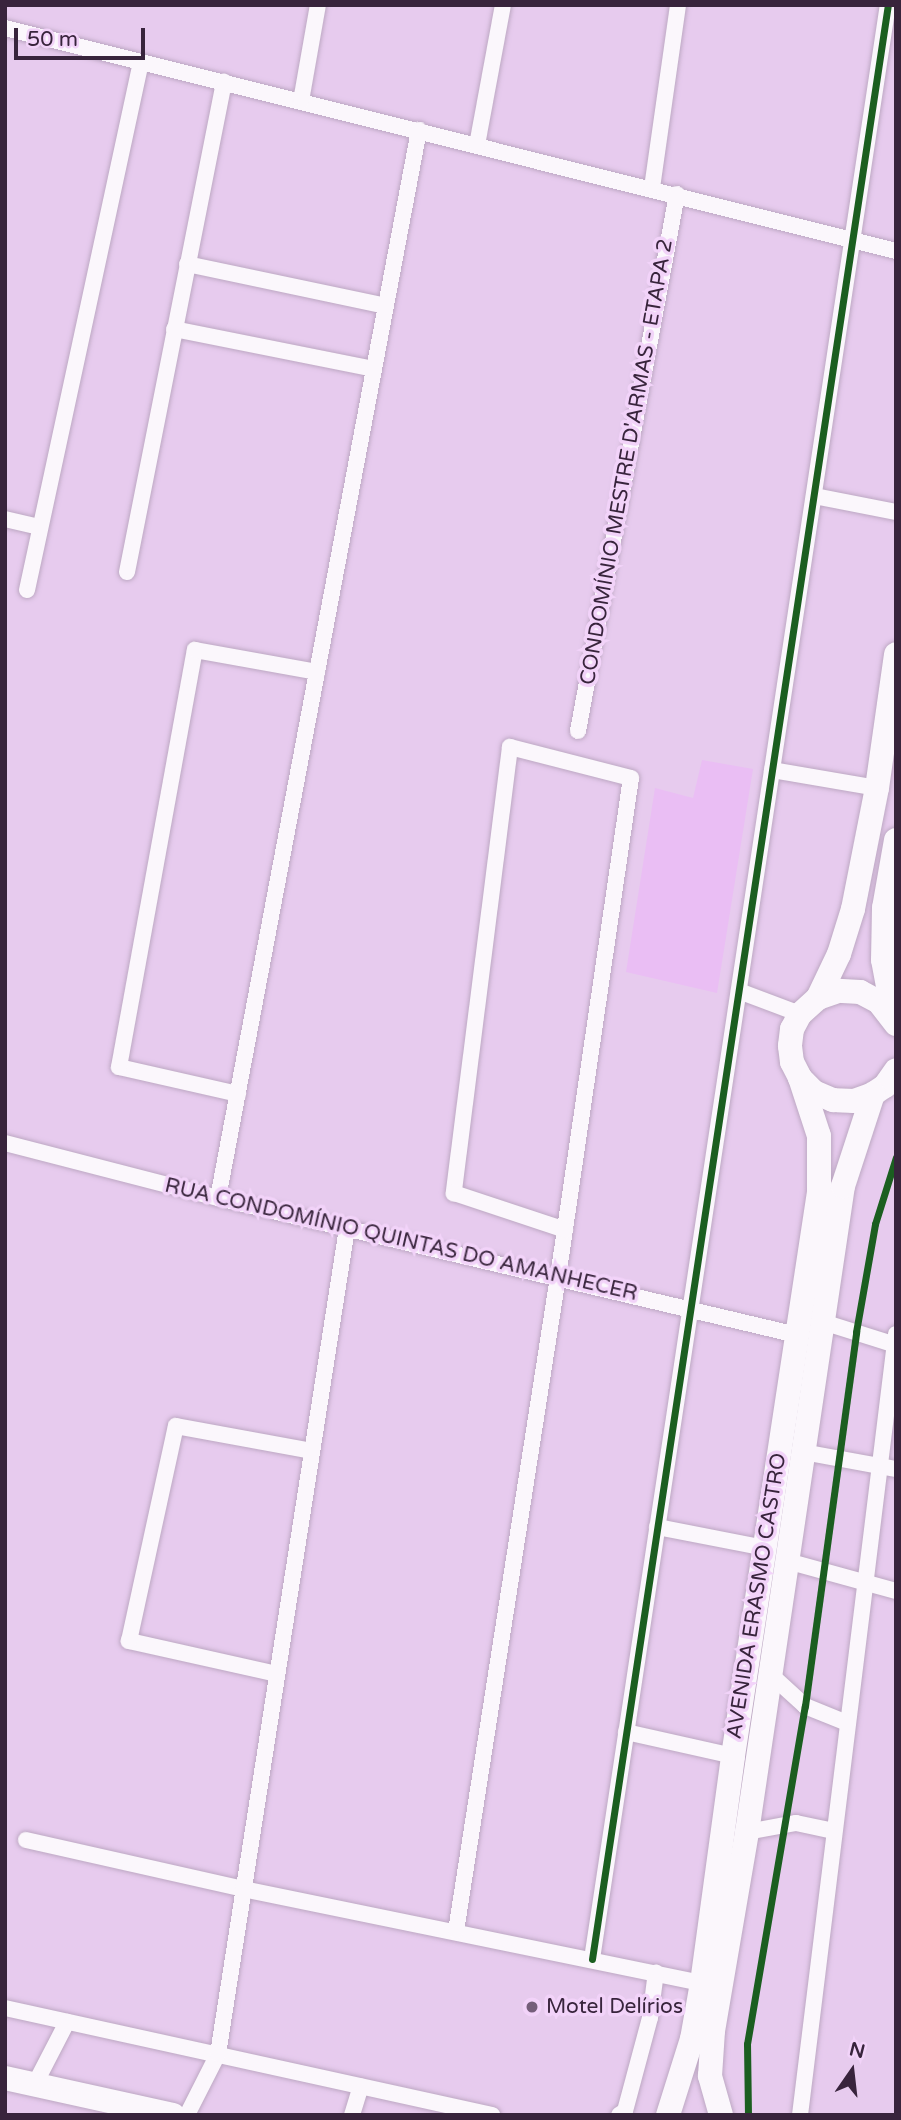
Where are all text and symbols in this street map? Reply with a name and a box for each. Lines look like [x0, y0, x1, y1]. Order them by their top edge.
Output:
scale bar [18, 14, 149, 58]
text: 50 m [27, 27, 78, 52]
street label: CONDOMÍNIO MESTRE D'ARMAS - ETAPA 2 [575, 237, 679, 687]
street label: RUA CONDOMÍNIO QUINTAS DO AMANHECER [162, 1173, 640, 1307]
street label: AVENIDA ERASMO CASTRO [722, 1451, 792, 1741]
place label: Motel Delírios [546, 1994, 683, 2020]
marker: Motel Delírios [524, 1999, 540, 2015]
north arrow [817, 2036, 887, 2106]
text: N [847, 2038, 867, 2063]

